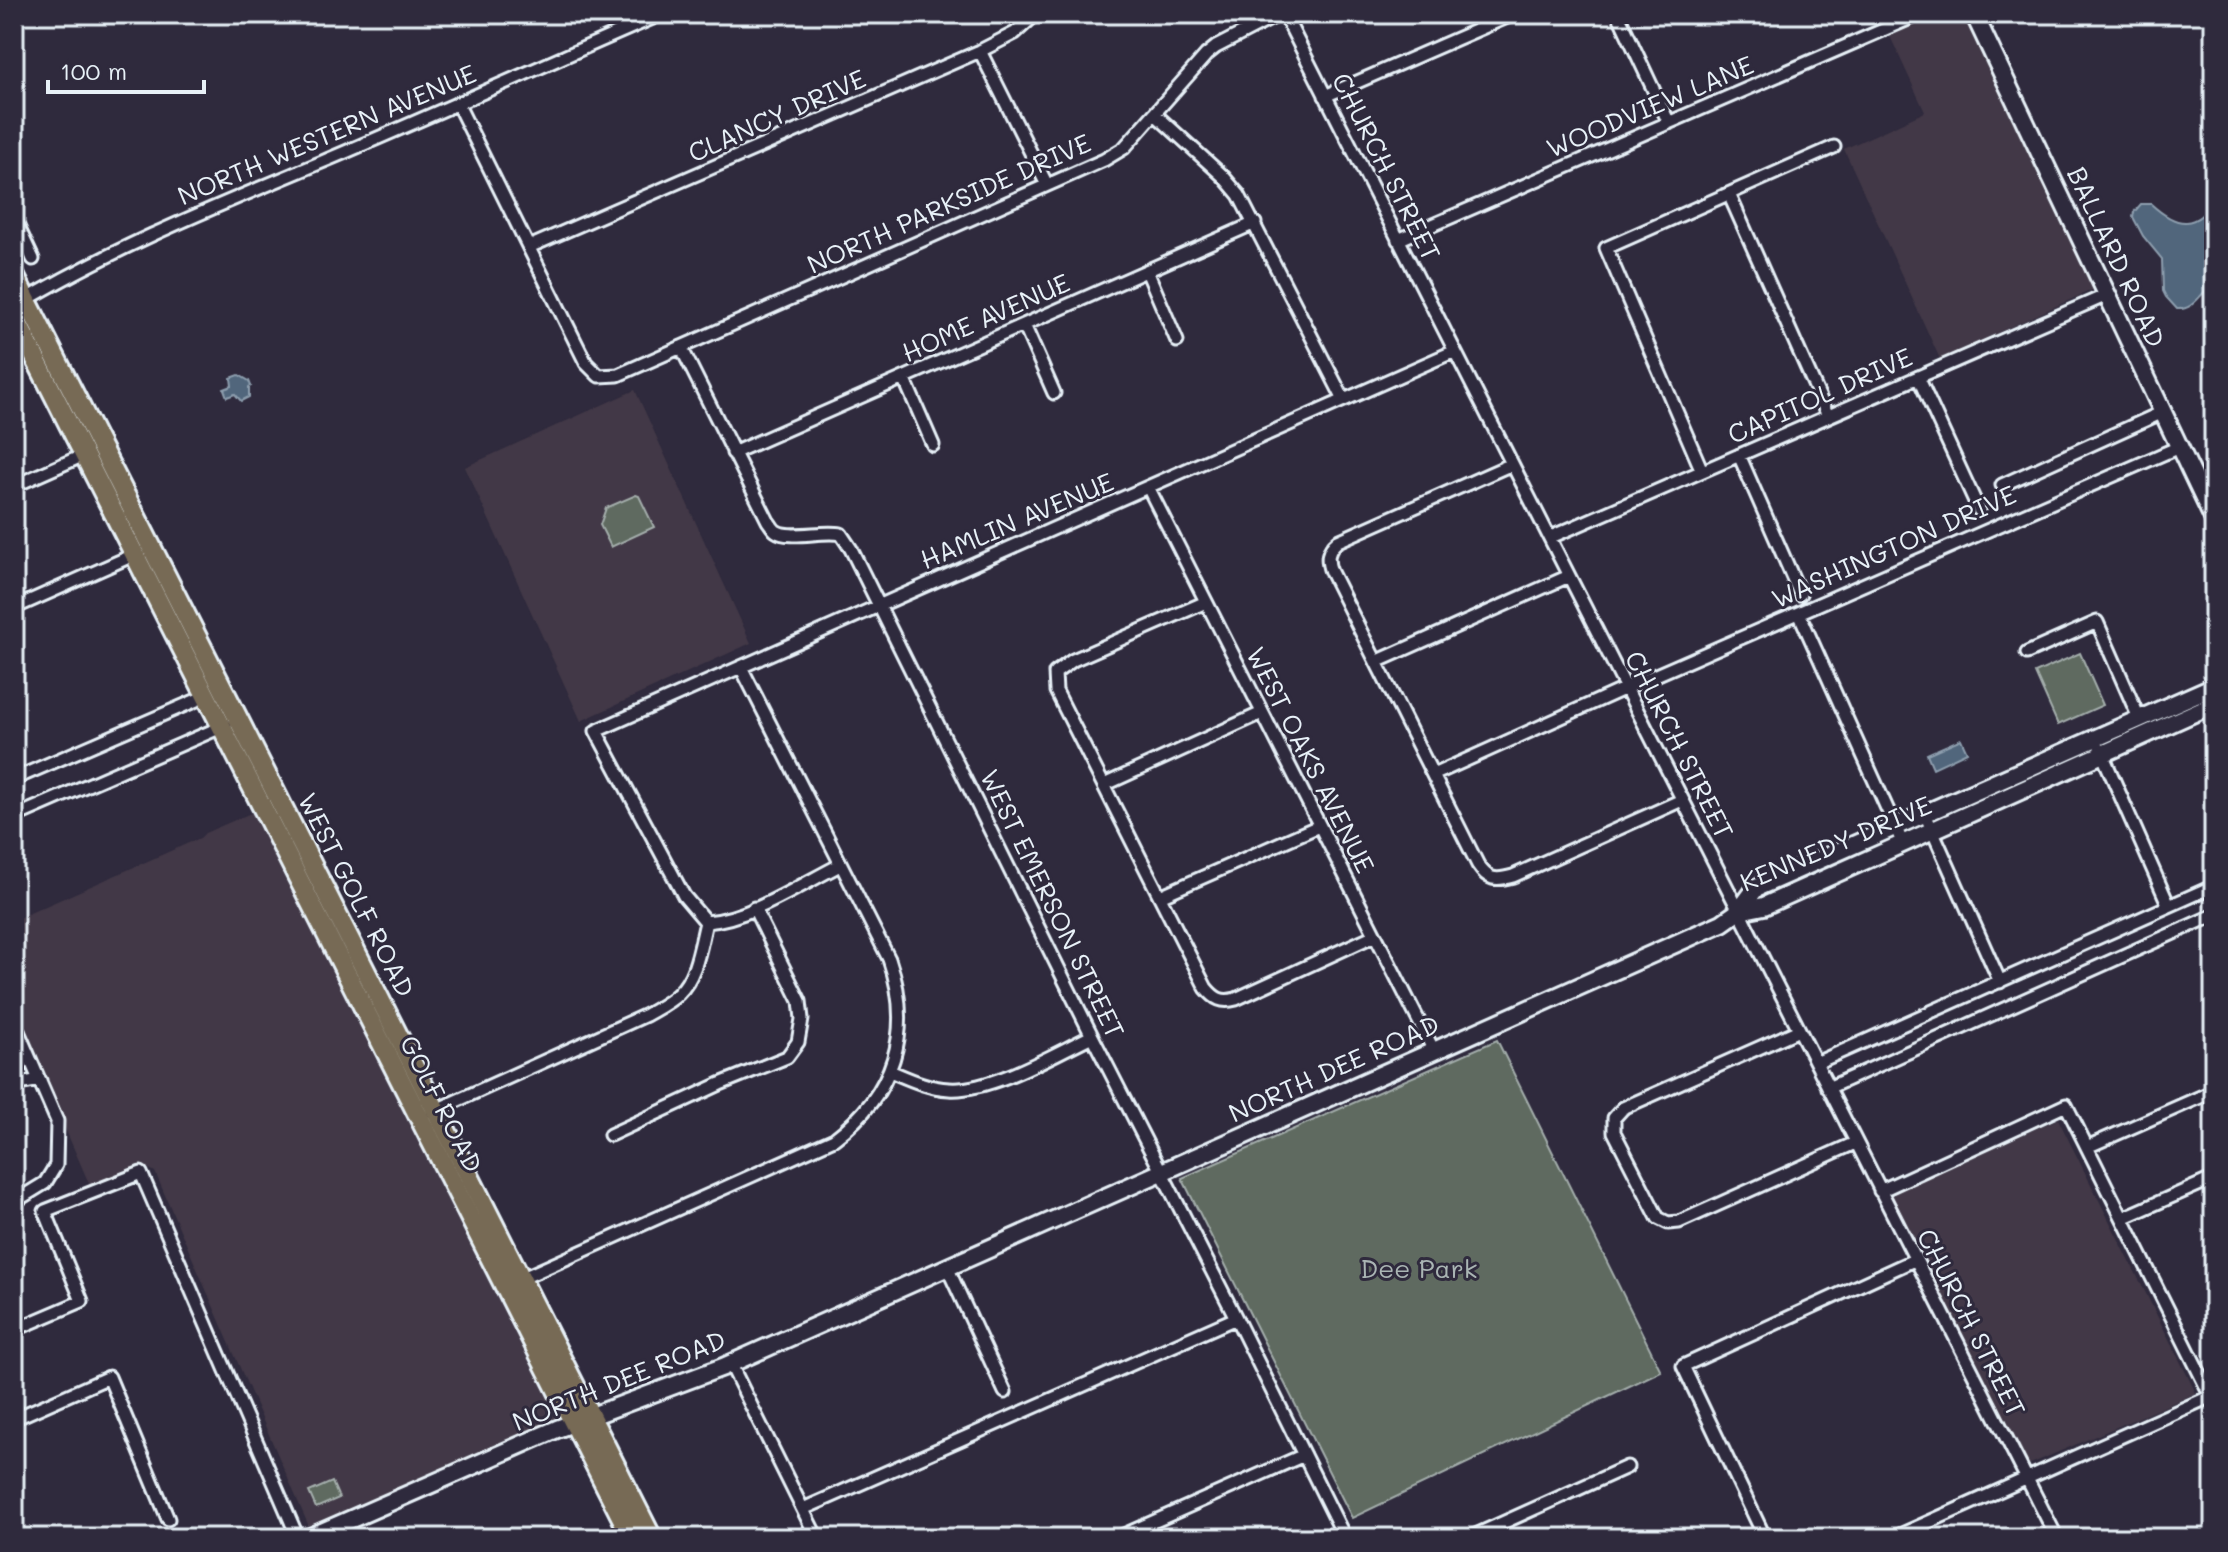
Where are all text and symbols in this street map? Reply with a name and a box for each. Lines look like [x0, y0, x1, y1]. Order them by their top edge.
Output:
scale bar [48, 44, 204, 94]
street label: WOODVIEW LANE [1541, 47, 1758, 165]
text: 100 m [60, 55, 127, 86]
street label: NORTH WESTERN AVENUE [172, 56, 481, 212]
street label: CLANCY DRIVE [682, 61, 871, 169]
street label: CHURCH STREET [1325, 67, 1449, 266]
street label: NORTH PARKSIDE DRIVE [802, 125, 1096, 281]
street label: BALLARD ROAD [2060, 161, 2174, 352]
street label: HOME AVENUE [896, 265, 1075, 369]
street label: CAPITOL DRIVE [1722, 339, 1917, 451]
street label: HAMLIN AVENUE [915, 464, 1119, 576]
street label: WASHINGTON DRIVE [1766, 477, 2021, 615]
street label: WEST OAKS AVENUE [1239, 641, 1383, 878]
street label: CHURCH STREET [1618, 645, 1742, 844]
street label: WEST EMERSON STREET [973, 763, 1133, 1044]
street label: WEST GOLF ROAD [291, 787, 423, 1002]
street label: KENNEDY DRIVE [1735, 787, 1936, 899]
street label: NORTH DEE ROAD [1223, 1006, 1444, 1130]
street label: GOLF ROAD [393, 1029, 491, 1178]
street label: CHURCH STREET [1910, 1223, 2034, 1422]
park label: Dee Park [1360, 1251, 1478, 1285]
street label: NORTH DEE ROAD [507, 1322, 730, 1438]

